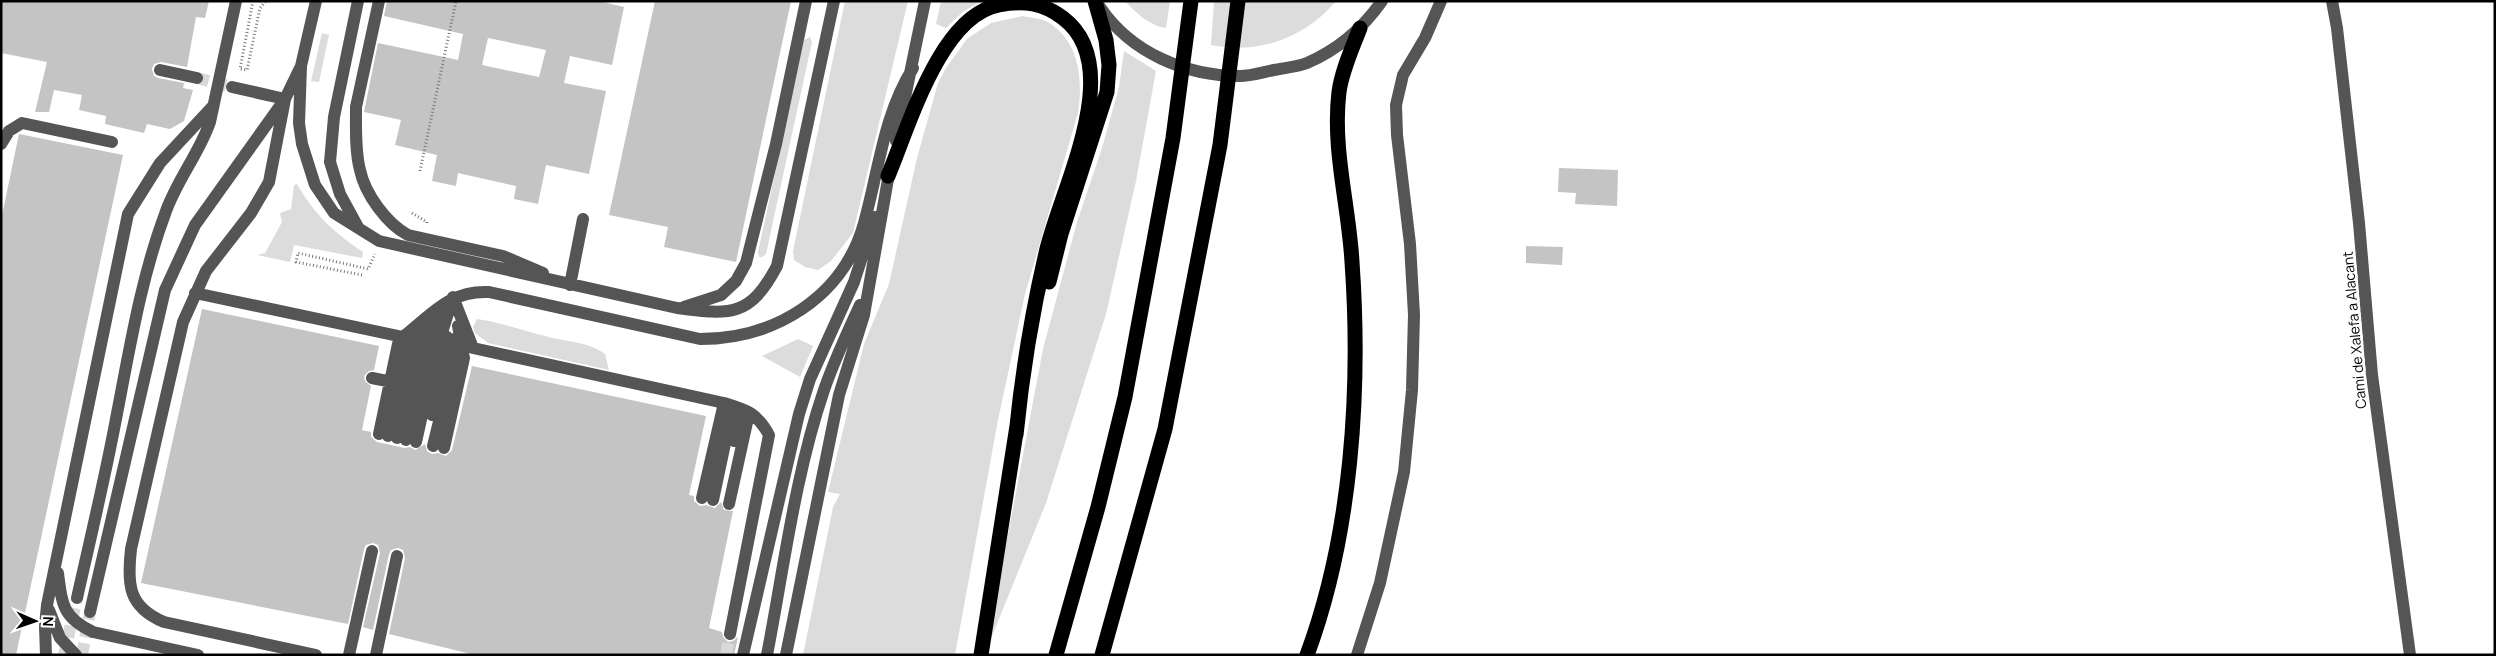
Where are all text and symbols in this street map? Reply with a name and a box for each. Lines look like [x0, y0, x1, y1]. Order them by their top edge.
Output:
street label: Camí de Xalefa a Alacant [2338, 250, 2370, 410]
north arrow [10, 596, 60, 646]
text: N [39, 616, 58, 627]

